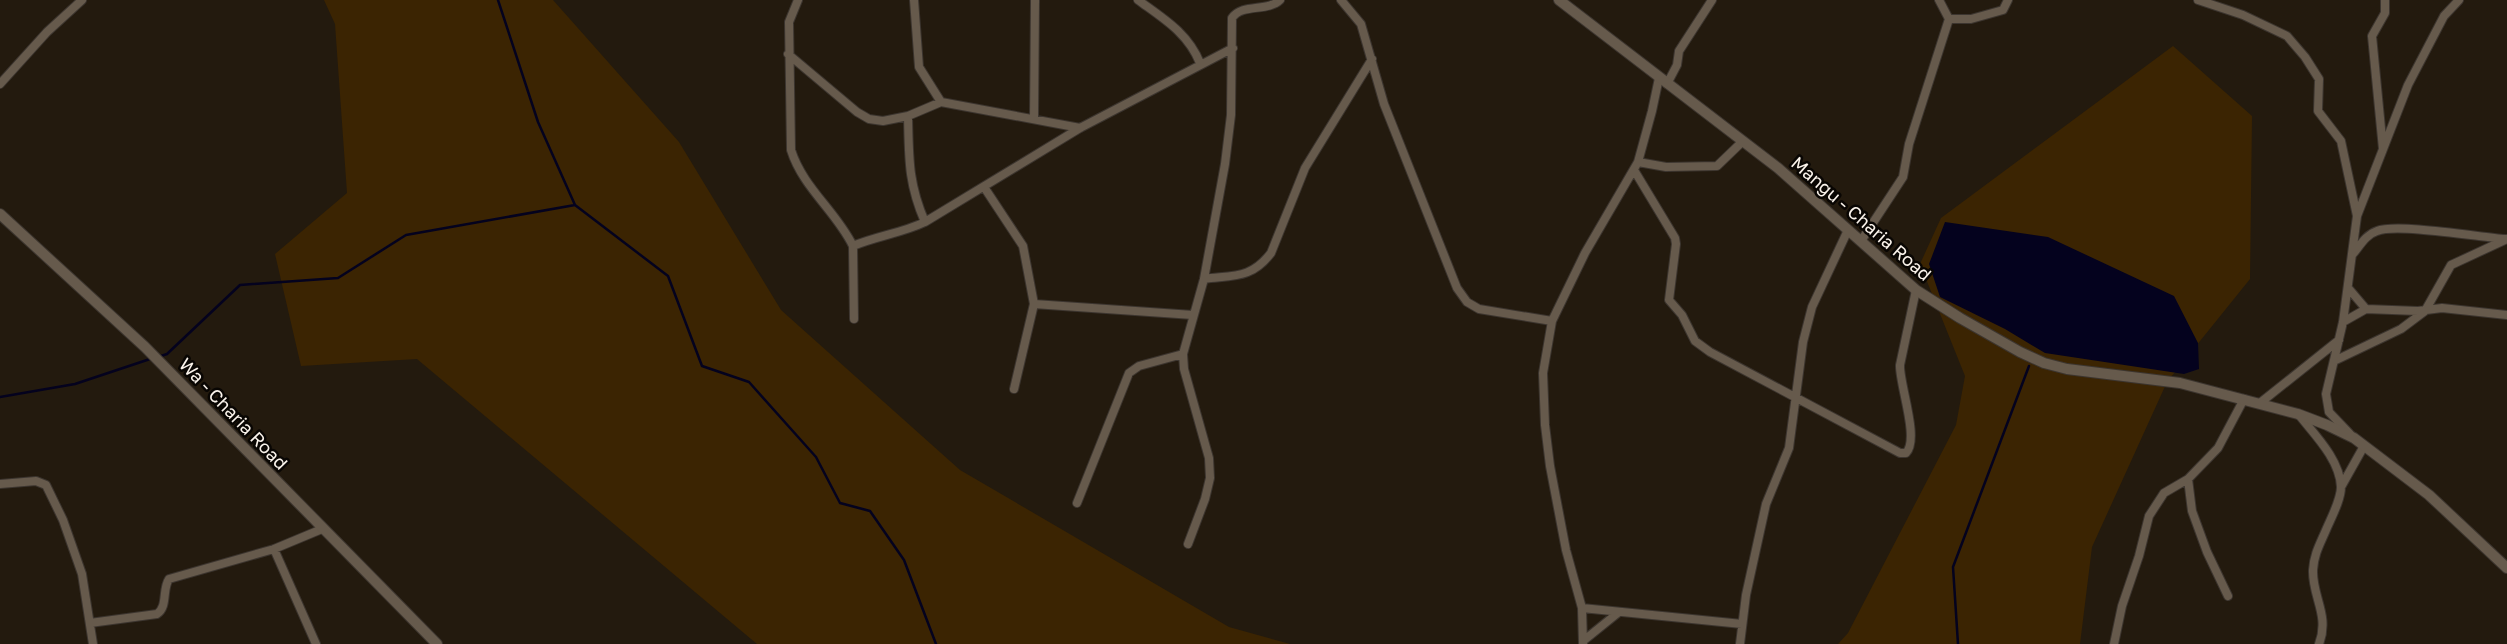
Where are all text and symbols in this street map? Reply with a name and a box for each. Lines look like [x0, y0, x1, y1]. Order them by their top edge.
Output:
street label: Mangu - Charia Road [1787, 151, 1936, 285]
street label: Wa - Charia Road [175, 353, 293, 474]

